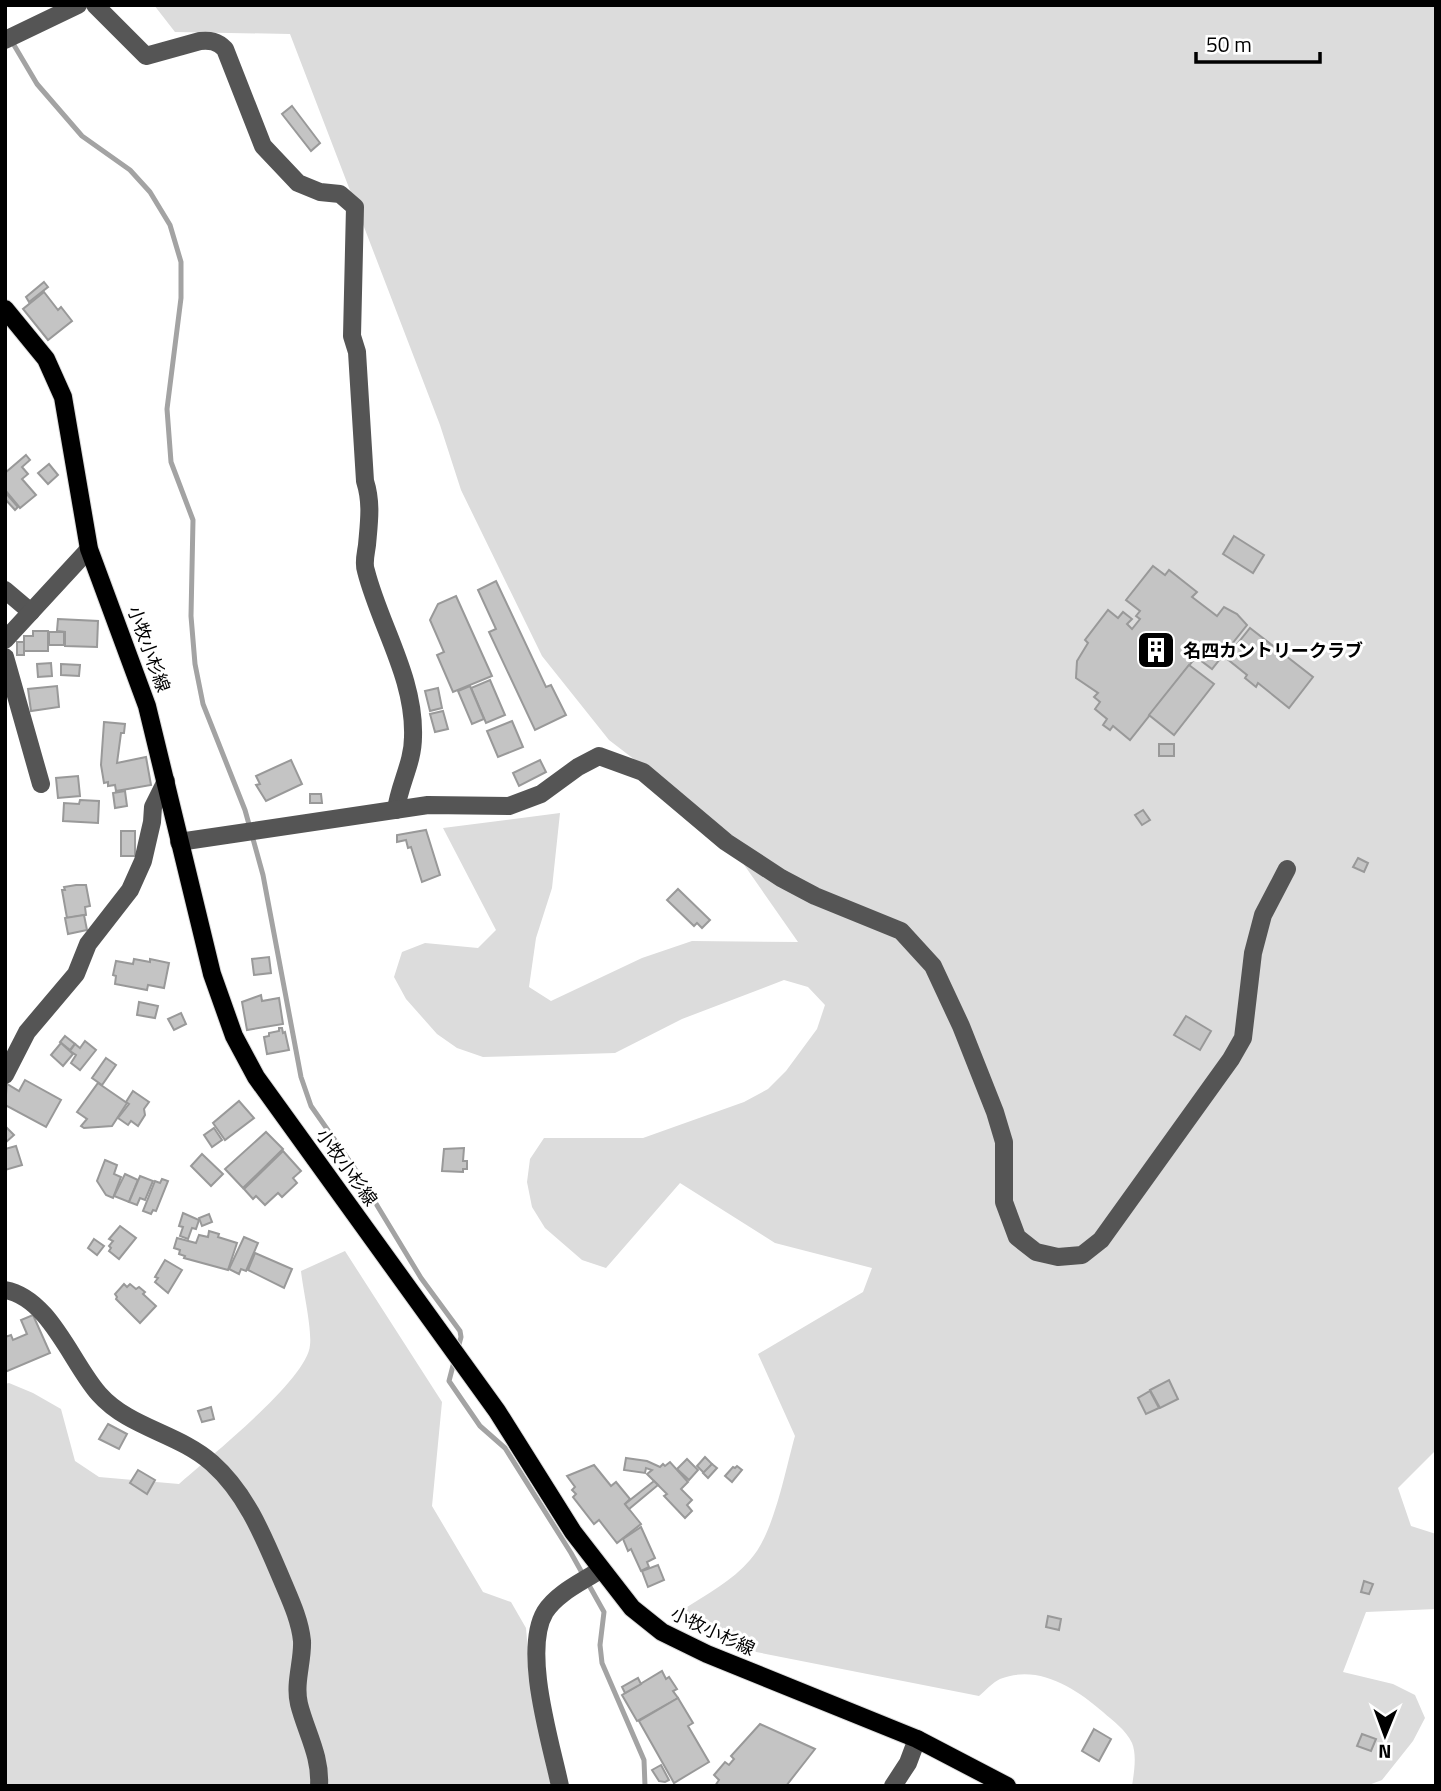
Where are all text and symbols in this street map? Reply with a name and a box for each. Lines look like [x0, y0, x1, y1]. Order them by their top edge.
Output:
scale bar [1196, 21, 1320, 65]
text: 50 m [1206, 28, 1252, 60]
street label: 小牧小杉線 [121, 602, 177, 696]
building icon: 名四カントリークラブ [1135, 629, 1177, 671]
place label: 名四カントリークラブ [1183, 637, 1363, 664]
street label: 小牧小杉線 [310, 1123, 384, 1211]
street label: 小牧小杉線 [667, 1600, 759, 1662]
north arrow [1350, 1700, 1420, 1770]
text: N [1378, 1738, 1392, 1767]

